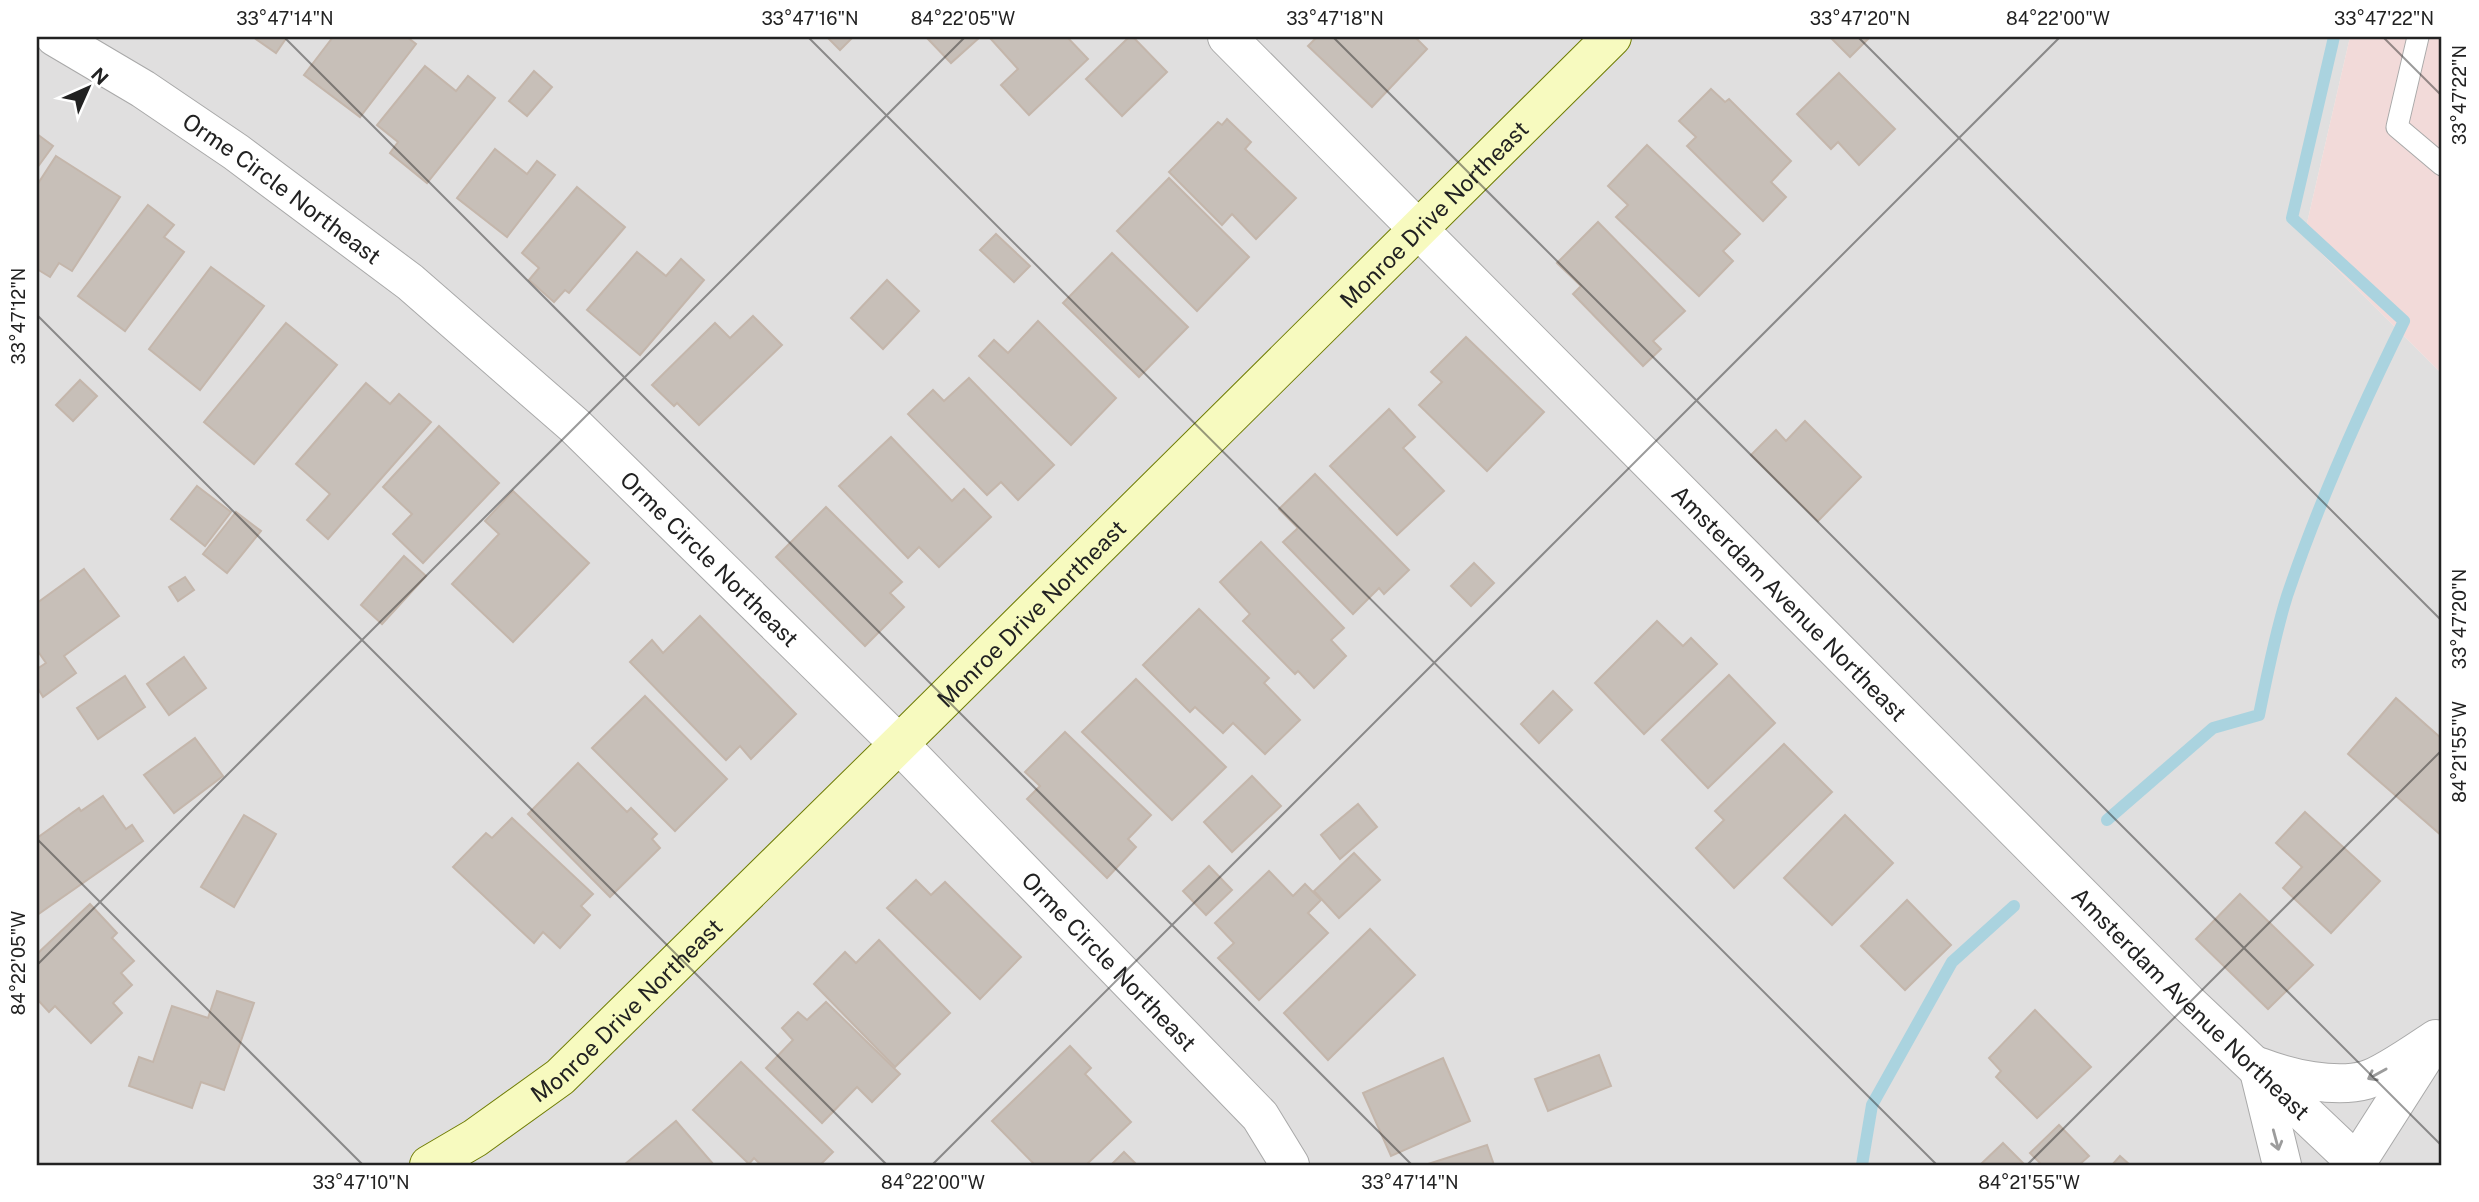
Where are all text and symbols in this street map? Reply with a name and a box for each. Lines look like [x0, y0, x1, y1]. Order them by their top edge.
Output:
text: 33°47'14"N [236, 8, 334, 29]
text: 33°47'16"N [761, 8, 859, 29]
text: 84°22'05"W [911, 8, 1015, 29]
text: 33°47'18"N [1286, 8, 1384, 29]
text: 33°47'20"N [1810, 8, 1910, 29]
text: 84°22'00"W [2006, 8, 2110, 29]
text: 33°47'22"N [2334, 8, 2434, 29]
text: 33°47'22"N [2449, 45, 2470, 145]
north arrow [52, 52, 122, 122]
text: N [87, 63, 113, 89]
street label: Orme Circle Northeast [178, 107, 387, 269]
street label: Monroe Drive Northeast [1334, 115, 1533, 313]
text: 33°47'12"N [8, 268, 29, 364]
street label: Orme Circle Northeast [615, 465, 805, 652]
street label: Amsterdam Avenue Northeast [1667, 479, 1913, 726]
street label: Monroe Drive Northeast [931, 514, 1131, 712]
text: 33°47'20"N [2449, 569, 2470, 669]
text: 84°21'55"W [2449, 701, 2470, 803]
street label: Orme Circle Northeast [1017, 866, 1202, 1056]
street label: Amsterdam Avenue Northeast [2067, 881, 2316, 1125]
text: 84°22'05"W [8, 911, 29, 1015]
street label: Monroe Drive Northeast [525, 912, 727, 1107]
one-way arrow [2368, 1067, 2388, 1081]
one-way arrow [2270, 1129, 2283, 1151]
text: 33°47'10"N [312, 1172, 410, 1193]
text: 84°22'00"W [881, 1172, 985, 1193]
text: 33°47'14"N [1361, 1172, 1459, 1193]
text: 84°21'55"W [1978, 1172, 2080, 1193]

